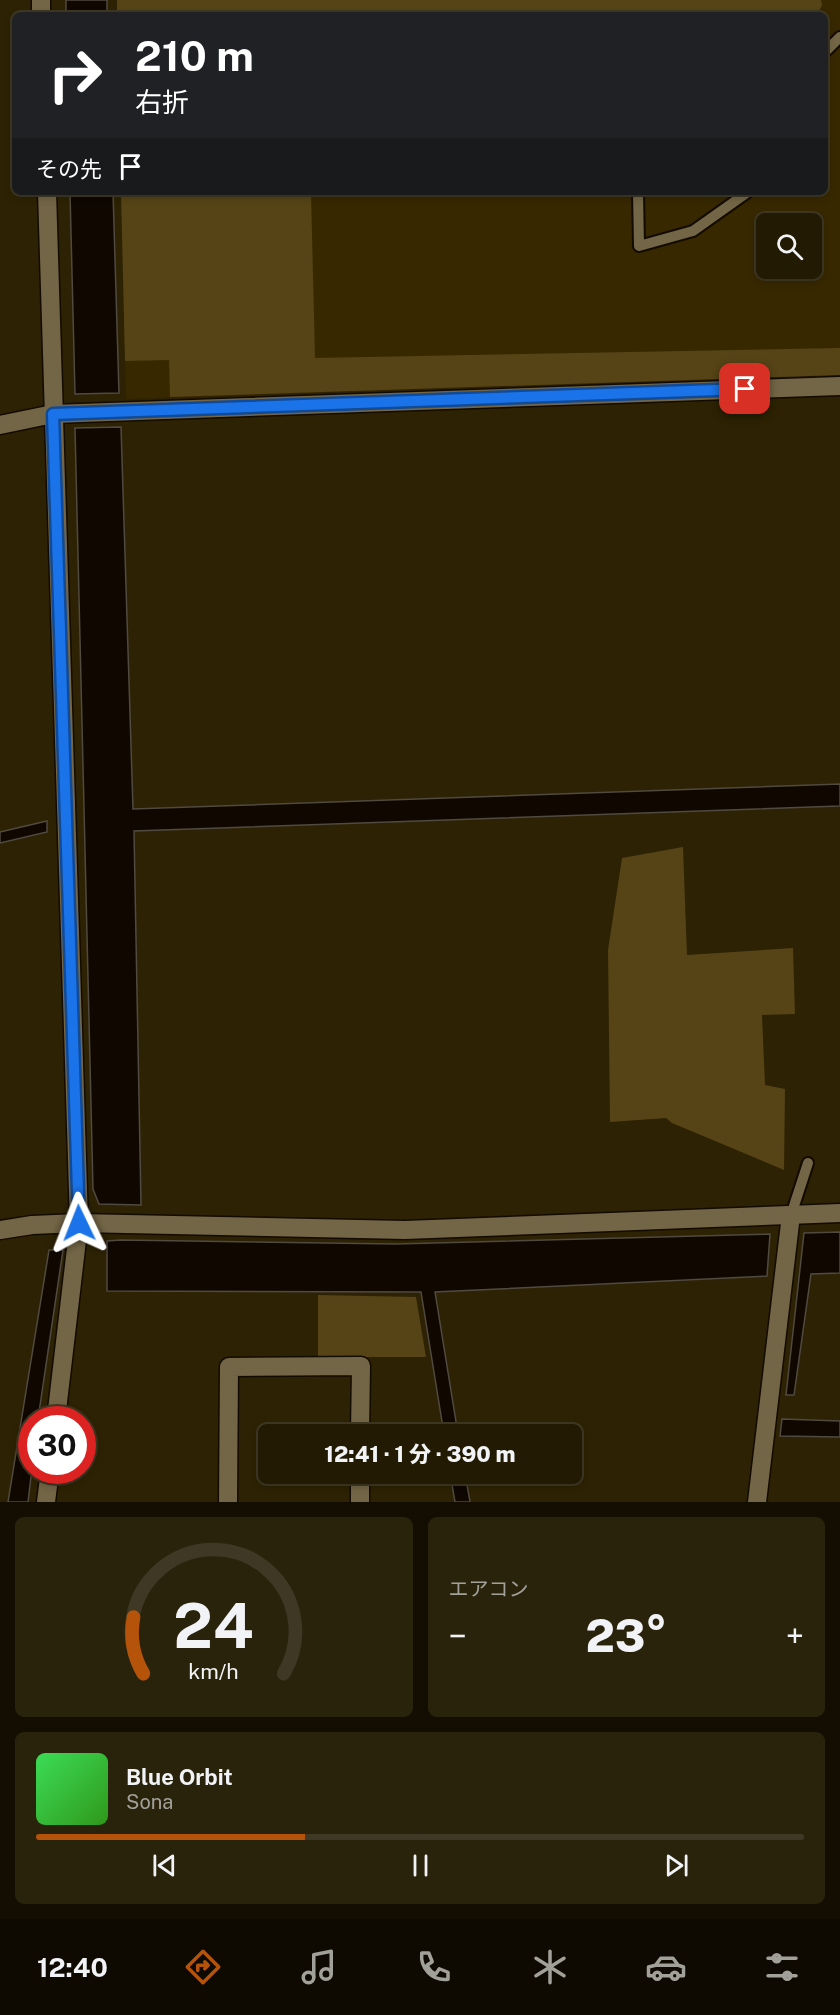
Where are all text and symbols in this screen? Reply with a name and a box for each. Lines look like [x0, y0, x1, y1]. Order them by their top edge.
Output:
text: 210 m [135, 31, 254, 80]
icon: right [36, 36, 114, 114]
text: 右折 [135, 86, 189, 118]
icon: arrive [114, 150, 147, 183]
text: その先 [36, 156, 102, 182]
map controls [756, 213, 822, 279]
button: search [756, 213, 822, 279]
pin [719, 363, 770, 414]
icon: arrive [728, 372, 761, 405]
position arrow [47, 1191, 111, 1255]
speed limit sign: 30 [18, 1406, 96, 1484]
text: 12:41 · 1 分 · 390 m [324, 1441, 516, 1467]
text: エアコン [449, 1577, 529, 1601]
text: 24 [173, 1589, 254, 1662]
text: 23° [585, 1609, 667, 1662]
text: − [449, 1617, 467, 1655]
text: + [786, 1617, 804, 1655]
text: km/h [189, 1659, 239, 1684]
text: Blue Orbit [126, 1764, 233, 1790]
text: Sona [126, 1790, 173, 1814]
icon: previous [148, 1849, 181, 1882]
icon: pause [404, 1849, 437, 1882]
icon: next [660, 1849, 693, 1882]
icon: directions [182, 1946, 224, 1988]
icon: music [298, 1946, 340, 1988]
icon: phone [413, 1946, 455, 1988]
icon: climate [529, 1946, 571, 1988]
icon: car [645, 1946, 687, 1988]
icon: filters [761, 1946, 803, 1988]
text: 12:40 [37, 1951, 108, 1983]

